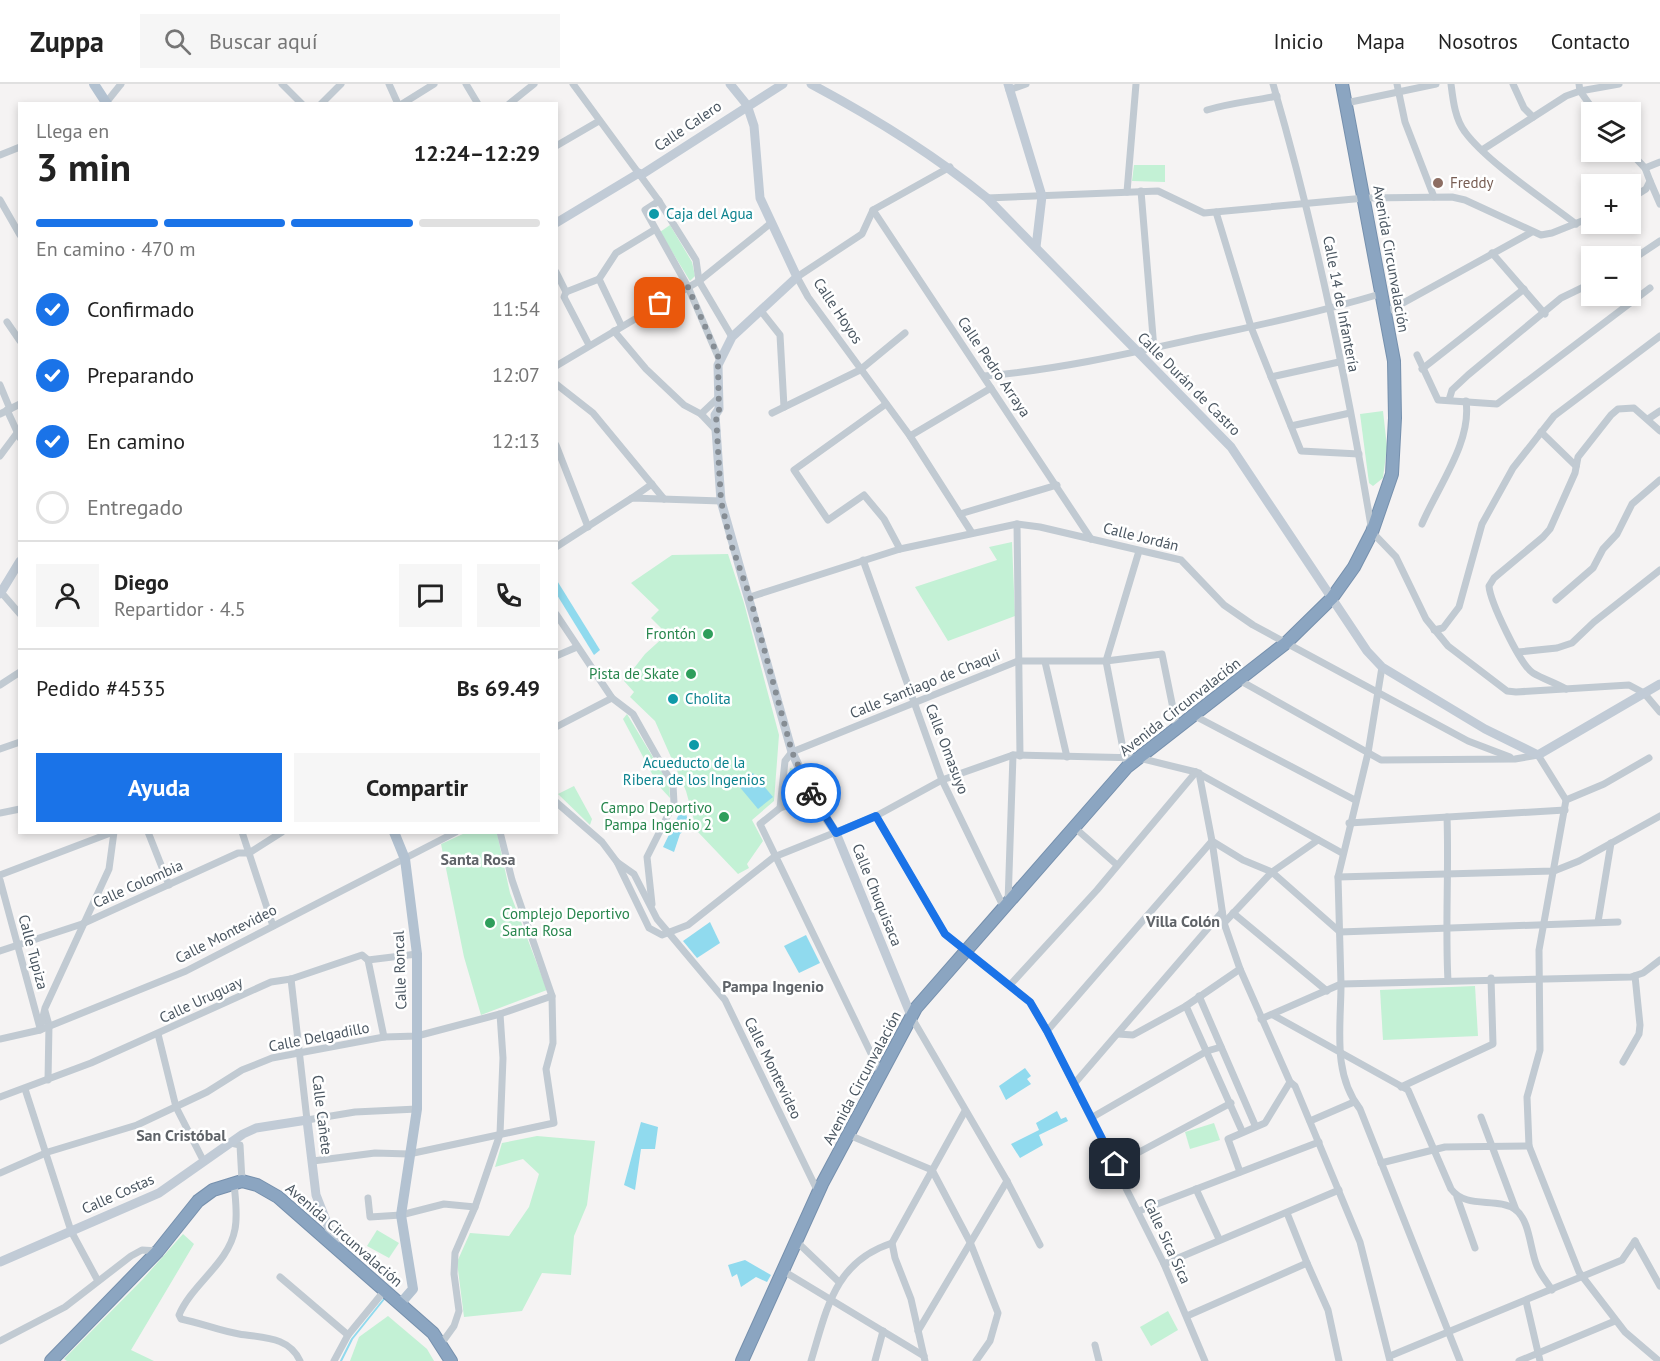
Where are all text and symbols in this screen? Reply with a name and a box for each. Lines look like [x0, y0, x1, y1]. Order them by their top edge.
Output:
search box [140, 14, 560, 68]
text: Zuppa [30, 23, 104, 60]
icon: search [161, 25, 194, 58]
text: Buscar aquí [209, 27, 318, 55]
text: Inicio [1274, 28, 1323, 55]
text: Mapa [1356, 28, 1405, 55]
text: Nosotros [1438, 28, 1518, 55]
text: Contacto [1551, 28, 1630, 55]
street label: Calle Calero [650, 96, 725, 155]
map controls [1581, 102, 1641, 306]
button: layers [1581, 102, 1641, 162]
text: Llega en [36, 118, 109, 144]
text: 12:24–12:29 [414, 139, 540, 167]
text: 3 min [36, 141, 131, 192]
place label: Freddy [1450, 173, 1494, 192]
button: + [1581, 174, 1641, 234]
marker: Freddy [1431, 176, 1445, 190]
street label: Avenida Circunvalación [1369, 184, 1414, 334]
place label: Caja del Agua [666, 204, 753, 223]
marker: Caja del Agua [647, 207, 661, 221]
street label: Calle 14 de Infantería [1319, 234, 1364, 374]
text: En camino · 470 m [36, 236, 196, 262]
button: − [1581, 246, 1641, 306]
street label: Calle Hoyos [809, 274, 867, 347]
pin [634, 277, 685, 328]
icon: bag [643, 286, 676, 319]
icon: check [36, 293, 69, 326]
text: Confirmado [87, 295, 194, 323]
text: 11:54 [492, 296, 540, 322]
street label: Calle Pedro Arraya [954, 313, 1035, 421]
street label: Calle Durán de Castro [1134, 328, 1245, 439]
icon: check [36, 359, 69, 392]
text: Preparando [87, 361, 194, 389]
text: 12:07 [492, 362, 540, 388]
icon: check [36, 425, 69, 458]
text: En camino [87, 427, 185, 455]
text: 12:13 [492, 428, 540, 454]
text: Entregado [87, 493, 183, 521]
street label: Calle Jordán [1101, 518, 1181, 555]
button: person [36, 564, 99, 627]
button: chat [399, 564, 462, 627]
button: phone [477, 564, 540, 627]
text: Diego [114, 568, 169, 596]
text: Repartidor · 4.5 [114, 596, 246, 622]
place label: Frontón [646, 624, 696, 643]
marker: Frontón [701, 627, 715, 641]
street label: Calle Santiago de Chaqui [847, 645, 1003, 722]
street label: Avenida Circunvalación [1115, 653, 1244, 760]
place label: Pista de Skate [589, 664, 679, 683]
marker: Pista de Skate [684, 667, 698, 681]
text: Pedido #4535 [36, 674, 166, 702]
text: Bs 69.49 [457, 674, 540, 702]
place label: Cholita [685, 689, 731, 708]
marker: Cholita [666, 692, 680, 706]
street label: Calle Omasuyo [922, 701, 973, 797]
marker: Acueducto de la Ribera de los Ingenios [687, 738, 701, 752]
button: Ayuda [36, 753, 282, 822]
button: Compartir [294, 753, 540, 822]
place label: Acueducto de la Ribera de los Ingenios [623, 753, 765, 789]
courier [781, 763, 841, 823]
icon: bike [795, 777, 828, 810]
place label: Campo Deportivo Pampa Ingenio 2 [601, 798, 712, 834]
marker: Campo Deportivo Pampa Ingenio 2 [717, 810, 731, 824]
street label: Calle Chuquisaca [848, 841, 907, 949]
district label: Santa Rosa [441, 849, 515, 869]
street label: Calle Colombia [90, 855, 186, 912]
street label: Calle Montevideo [172, 900, 280, 967]
place label: Complejo Deportivo Santa Rosa [502, 904, 630, 940]
district label: Villa Colón [1145, 911, 1220, 931]
street label: Calle Tupiza [14, 912, 53, 991]
marker: Complejo Deportivo Santa Rosa [483, 916, 497, 930]
street label: Calle Roncal [389, 930, 410, 1010]
street label: Calle Uruguay [156, 972, 245, 1027]
district label: Pampa Ingenio [722, 976, 824, 996]
street label: Avenida Circunvalación [818, 1008, 905, 1148]
street label: Calle Montevideo [741, 1014, 806, 1122]
street label: Calle Delgadillo [267, 1017, 371, 1056]
street label: Calle Cañete [308, 1074, 337, 1156]
district label: San Cristóbal [136, 1125, 226, 1145]
pin [1089, 1138, 1140, 1189]
icon: home [1098, 1147, 1131, 1180]
street label: Calle Costas [79, 1169, 157, 1218]
street label: Avenida Circunvalación [282, 1179, 407, 1291]
street label: Calle Sica Sica [1139, 1195, 1196, 1287]

